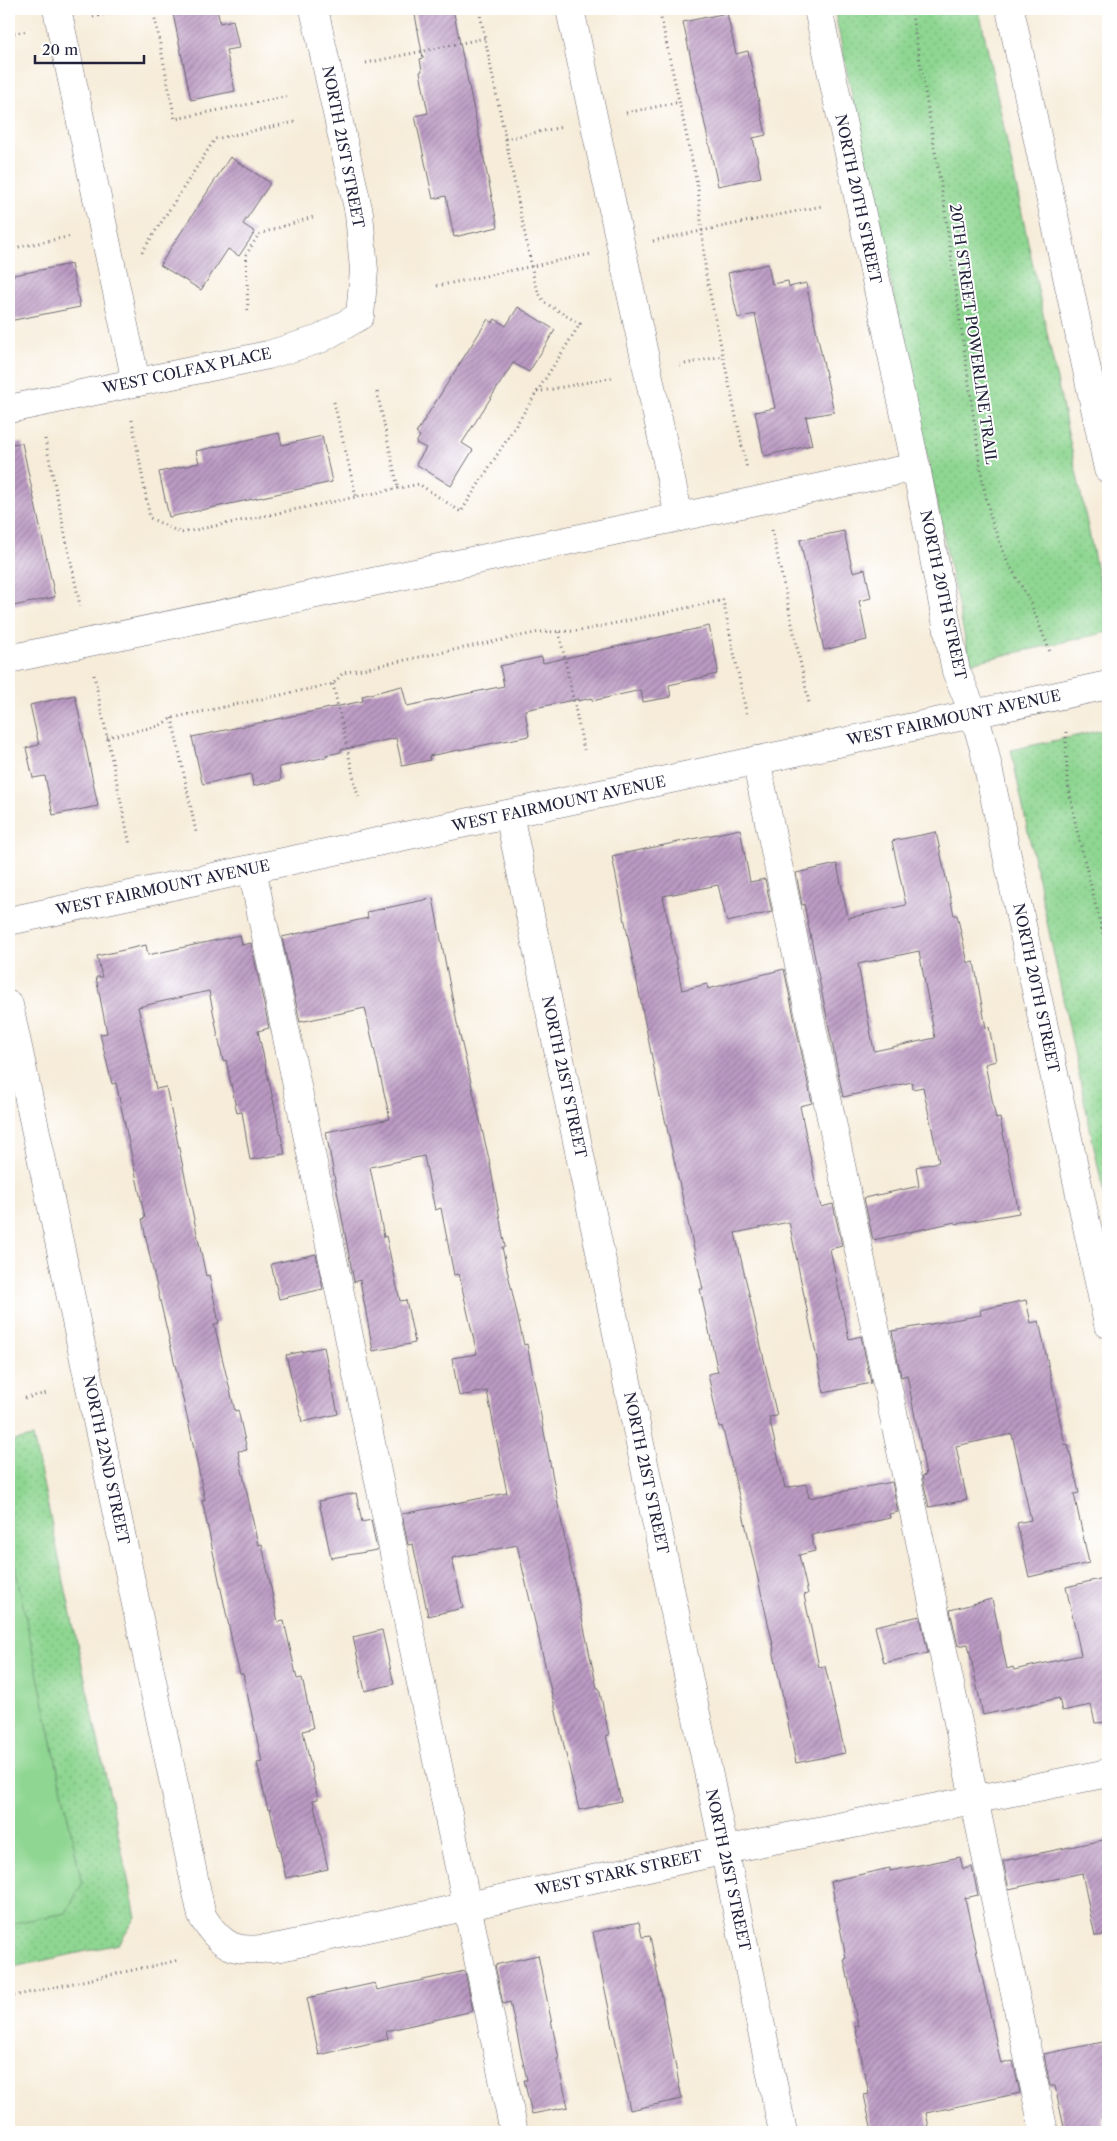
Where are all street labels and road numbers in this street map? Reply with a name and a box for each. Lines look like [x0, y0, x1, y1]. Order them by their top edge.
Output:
street label: NORTH 21ST STREET [318, 64, 369, 231]
street label: NORTH 20TH STREET [831, 112, 886, 286]
street label: 20TH STREET POWERLINE TRAIL [946, 202, 1001, 466]
street label: WEST COLFAX PLACE [100, 343, 273, 398]
street label: NORTH 20TH STREET [916, 508, 971, 682]
street label: WEST FAIRMOUNT AVENUE [844, 686, 1063, 750]
street label: WEST FAIRMOUNT AVENUE [449, 772, 668, 836]
street label: WEST FAIRMOUNT AVENUE [53, 856, 272, 920]
street label: NORTH 20TH STREET [1009, 901, 1064, 1075]
street label: NORTH 21ST STREET [538, 994, 591, 1160]
street label: NORTH 22ND STREET [79, 1374, 134, 1547]
street label: NORTH 21ST STREET [620, 1390, 673, 1556]
street label: NORTH 21ST STREET [702, 1787, 755, 1953]
street label: WEST STARK STREET [533, 1845, 705, 1900]

